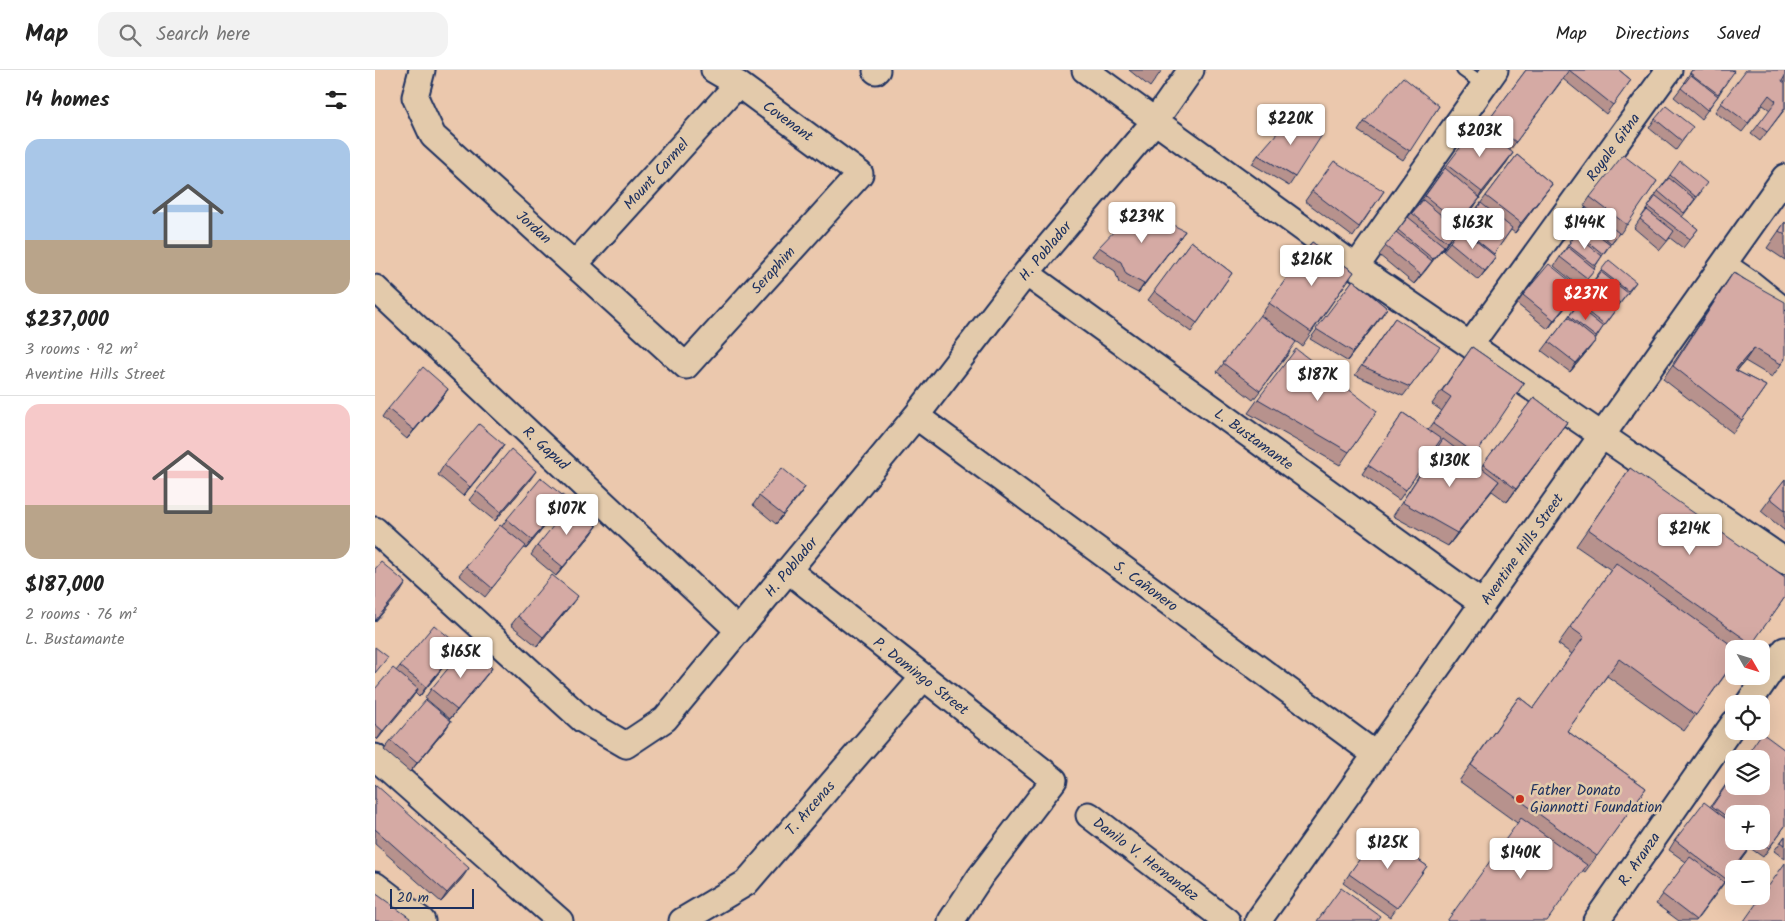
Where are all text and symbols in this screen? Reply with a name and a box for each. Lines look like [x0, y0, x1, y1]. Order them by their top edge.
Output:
search box [98, 12, 448, 57]
text: Map [25, 15, 68, 54]
text: Search here [156, 20, 250, 50]
text: Map [1555, 20, 1587, 49]
text: Directions [1615, 20, 1689, 49]
text: Saved [1717, 20, 1760, 49]
icon: search [116, 21, 144, 49]
text: 14 homes [25, 84, 110, 117]
icon: filters [322, 86, 350, 114]
street label: Covenant [757, 95, 818, 149]
pin: $220K [1256, 104, 1326, 146]
text: $220K [1268, 107, 1314, 132]
street label: Royale Gitna [1581, 108, 1647, 187]
pin: $203K [1445, 116, 1515, 158]
text: $203K [1457, 119, 1503, 144]
street label: Mount Carmel [618, 133, 696, 216]
icon: home [143, 171, 233, 261]
pin: $239K [1107, 202, 1177, 244]
street label: Jordan [510, 205, 557, 250]
text: $239K [1119, 205, 1165, 230]
pin: $163K [1438, 208, 1508, 250]
pin: $144K [1550, 208, 1620, 250]
text: $163K [1452, 211, 1494, 236]
text: $144K [1564, 211, 1606, 236]
street label: H. Poblador [1013, 215, 1079, 287]
street label: Seraphim [746, 241, 802, 300]
pin: $216K [1277, 244, 1347, 287]
text: $216K [1291, 248, 1333, 273]
pin: $237K [1551, 278, 1621, 321]
text: $237K [1564, 282, 1608, 307]
text: $237,000 [25, 304, 109, 337]
text: 3 rooms · 92 m² [25, 337, 138, 362]
pin: $187K [1283, 360, 1353, 402]
text: Aventine Hills Street [25, 362, 166, 387]
text: $187K [1298, 363, 1338, 388]
street label: L. Bustamante [1209, 403, 1298, 477]
street label: R. Gapud [517, 421, 575, 477]
icon: home [143, 437, 233, 527]
pin: $130K [1415, 446, 1485, 488]
text: $130K [1430, 449, 1470, 474]
street label: Aventine Hills Street [1475, 489, 1571, 610]
pin: $107K [532, 494, 602, 536]
text: $107K [547, 497, 587, 522]
pin: $214K [1655, 514, 1725, 556]
text: $214K [1669, 517, 1711, 542]
street label: H. Poblador [759, 531, 825, 603]
street label: S. Cañonero [1108, 555, 1183, 619]
text: $187,000 [25, 569, 104, 602]
text: 2 rooms · 76 m² [25, 602, 137, 627]
text: L. Bustamante [25, 627, 125, 652]
street label: P. Domingo Street [867, 632, 973, 722]
pin: $165K [426, 636, 496, 679]
text: $165K [441, 640, 481, 665]
north arrow [1725, 640, 1770, 685]
map controls [1725, 640, 1770, 905]
button: locate [1725, 695, 1770, 740]
button: layers [1725, 750, 1770, 795]
street label: T. Arcenas [780, 775, 842, 842]
place label: Father Donato Giannotti Foundation [1530, 779, 1662, 820]
marker: Father Donato Giannotti Foundation [1514, 793, 1526, 805]
button: + [1725, 805, 1770, 850]
street label: Danilo V. Hernandez [1087, 812, 1204, 908]
pin: $125K [1353, 828, 1423, 870]
street label: R. Aranza [1612, 828, 1667, 891]
text: $125K [1367, 831, 1409, 856]
pin: $140K [1486, 838, 1556, 880]
text: $140K [1501, 841, 1541, 866]
button: − [1725, 860, 1770, 905]
scale bar [390, 886, 474, 909]
text: 20 m [397, 887, 429, 909]

